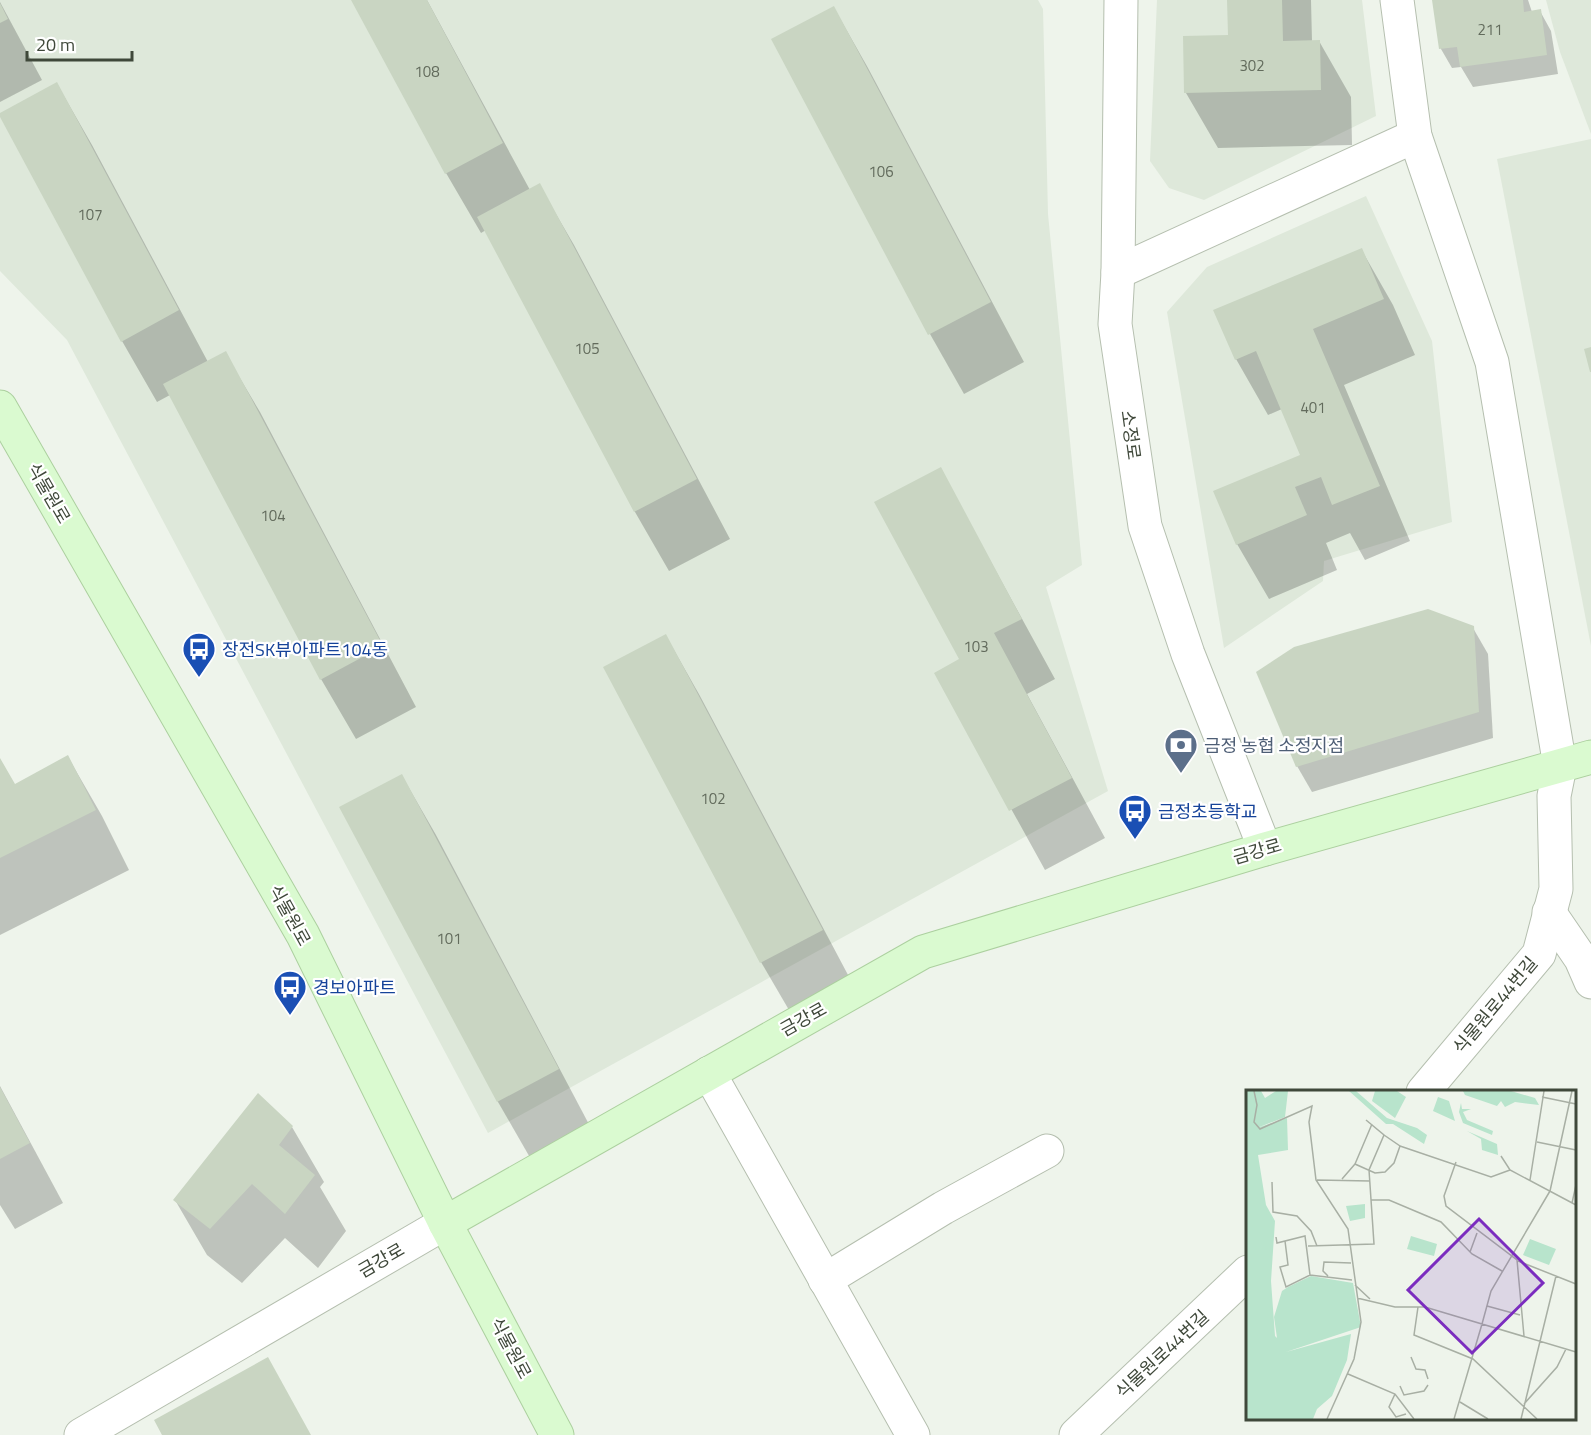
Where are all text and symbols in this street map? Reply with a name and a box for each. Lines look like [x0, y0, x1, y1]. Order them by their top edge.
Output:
house number: 211 [1477, 18, 1503, 41]
scale bar [27, 24, 132, 62]
text: 20 m [36, 31, 75, 58]
house number: 302 [1239, 54, 1265, 77]
house number: 108 [414, 60, 440, 83]
house number: 106 [868, 160, 894, 183]
house number: 107 [77, 203, 103, 226]
house number: 105 [574, 337, 600, 360]
house number: 401 [1300, 396, 1326, 419]
street label: 소정로 [1114, 409, 1148, 461]
street label: 식물원로 [21, 458, 77, 528]
house number: 104 [260, 504, 286, 527]
bus stop icon: 장전SK뷰아파트104동 [181, 631, 217, 678]
house number: 103 [963, 635, 989, 658]
place label: 장전SK뷰아파트104동 [222, 636, 388, 663]
bank icon: 금정 농협 소정지점 [1163, 727, 1199, 774]
place label: 금정 농협 소정지점 [1204, 732, 1344, 759]
house number: 102 [700, 787, 726, 810]
bus stop icon: 금정초등학교 [1117, 793, 1153, 840]
place label: 금정초등학교 [1158, 798, 1257, 825]
street label: 금강로 [1229, 831, 1285, 871]
street label: 식물원로 [262, 879, 318, 951]
house number: 101 [436, 927, 462, 950]
street label: 식물원로44번길 [1446, 951, 1544, 1059]
bus stop icon: 경보아파트 [272, 969, 308, 1016]
place label: 경보아파트 [313, 974, 396, 1001]
street label: 금강로 [775, 995, 831, 1043]
inset map [1246, 1090, 1576, 1420]
street label: 금강로 [353, 1236, 409, 1284]
street label: 식물원로44번길 [1109, 1303, 1215, 1405]
street label: 식물원로 [484, 1312, 538, 1384]

